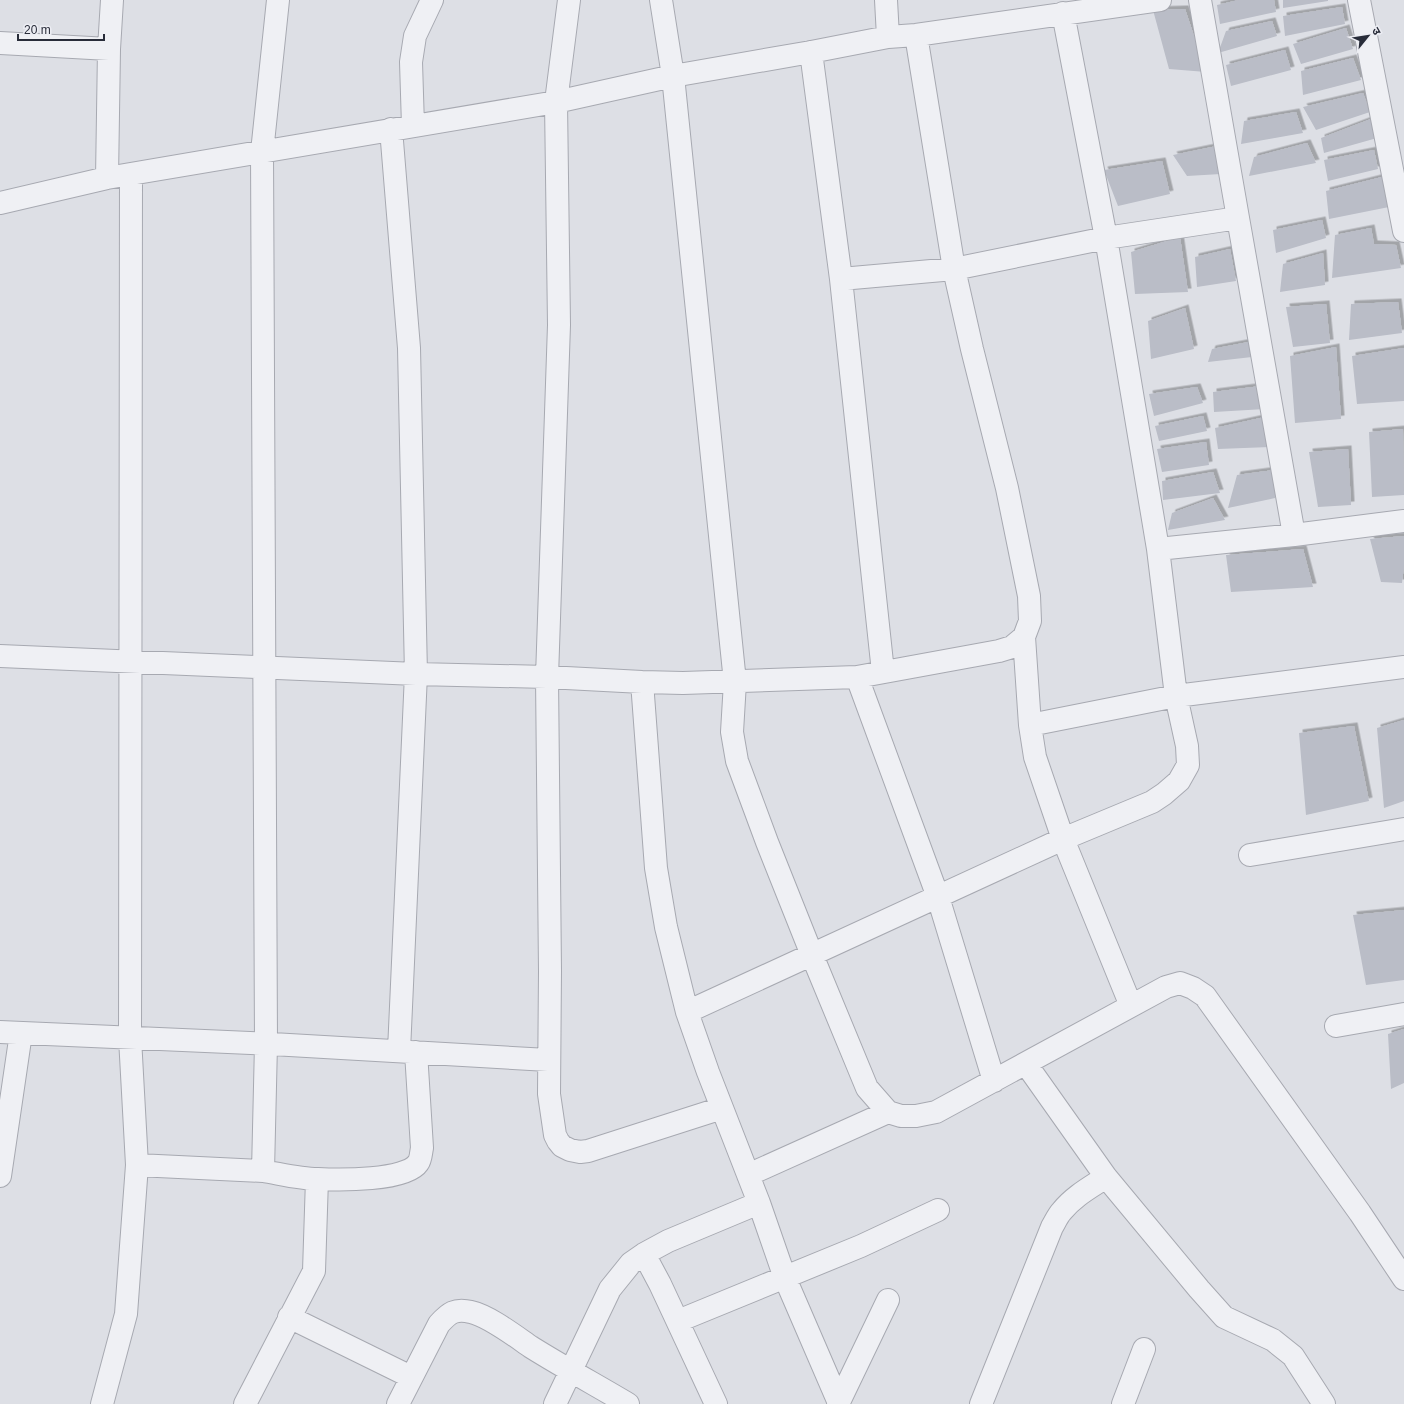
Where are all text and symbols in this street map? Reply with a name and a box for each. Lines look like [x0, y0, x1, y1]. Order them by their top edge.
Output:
scale bar [18, 16, 104, 42]
north arrow [1348, 16, 1388, 56]
text: 20 m [24, 23, 51, 37]
text: उ [1370, 25, 1384, 37]

